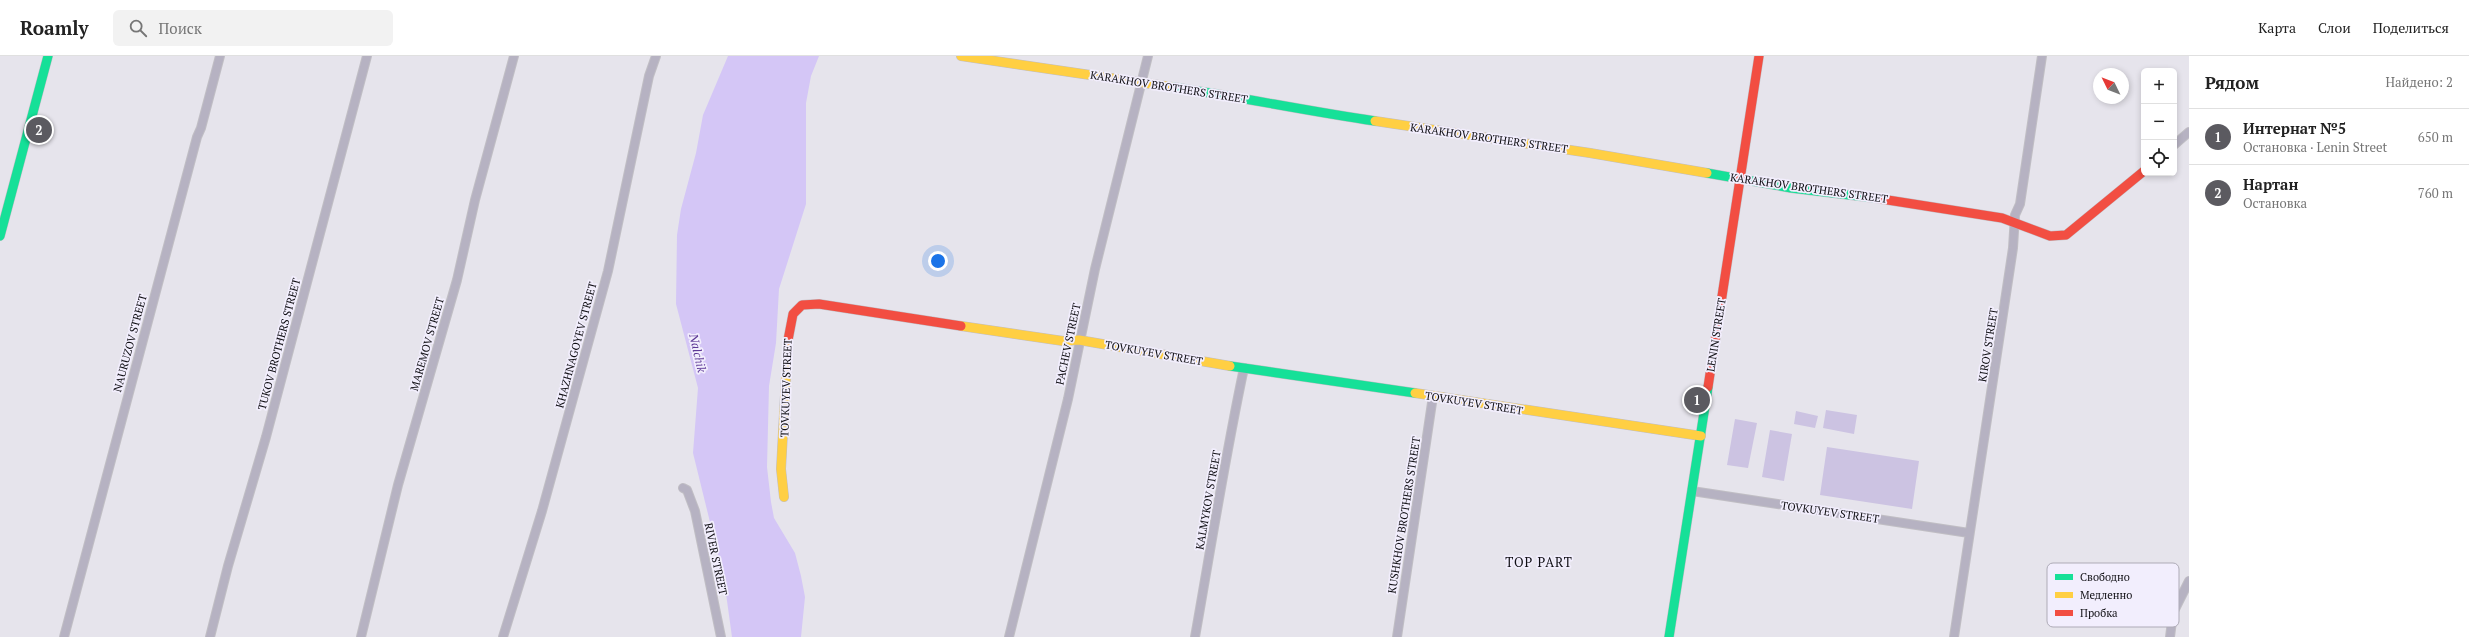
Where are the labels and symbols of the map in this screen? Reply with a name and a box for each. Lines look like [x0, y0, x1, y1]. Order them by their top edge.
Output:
street label: KARAKHOV BROTHERS STREET [1089, 68, 1249, 106]
north arrow [2093, 68, 2129, 104]
pin: 2 [26, 115, 52, 145]
street label: KARAKHOV BROTHERS STREET [1409, 120, 1569, 156]
street label: KARAKHOV BROTHERS STREET [1729, 170, 1889, 206]
your location [928, 251, 948, 271]
street label: TUKOV BROTHERS STREET [255, 276, 303, 411]
street label: KHAZHNAGOYEV STREET [552, 280, 600, 410]
street label: NAURUZOV STREET [110, 292, 150, 393]
street label: MAREMOV STREET [407, 295, 447, 392]
street label: LENIN STREET [1703, 297, 1729, 373]
street label: PACHEV STREET [1052, 302, 1084, 386]
street label: KIROV STREET [1975, 307, 2001, 383]
water label: Nalchik [686, 331, 710, 374]
street label: TOVKUYEV STREET [777, 338, 795, 438]
street label: TOVKUYEV STREET [1104, 338, 1204, 369]
pin: 1 [1684, 385, 1710, 415]
street label: TOVKUYEV STREET [1424, 388, 1524, 418]
street label: KUSHKHOV BROTHERS STREET [1385, 435, 1423, 594]
street label: KALMYKOV STREET [1192, 449, 1224, 551]
street label: TOVKUYEV STREET [1780, 498, 1880, 526]
street label: RIVER STREET [701, 521, 731, 597]
district label: TOP PART [1505, 553, 1573, 571]
legend [2047, 563, 2179, 627]
text: Свободно [2080, 570, 2130, 584]
text: Медленно [2080, 588, 2132, 602]
text: Пробка [2080, 606, 2118, 620]

